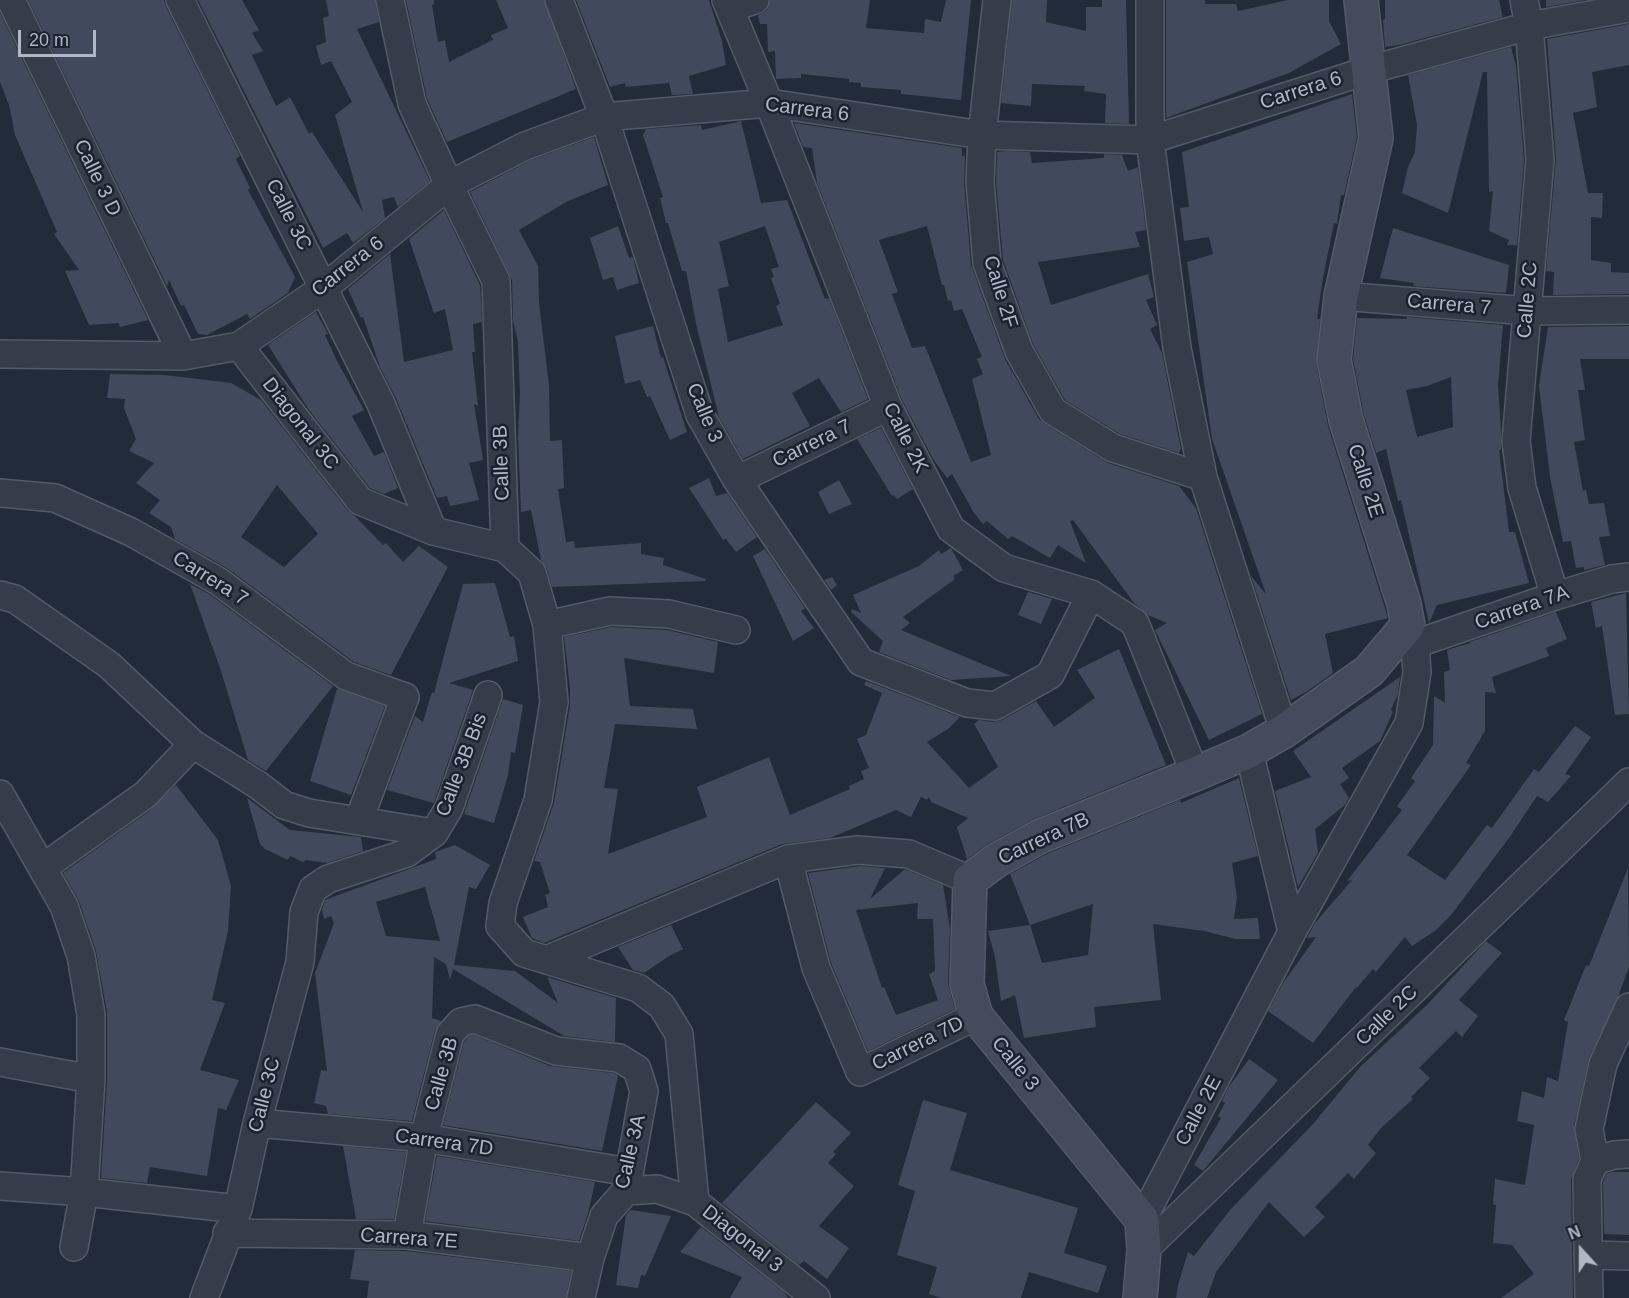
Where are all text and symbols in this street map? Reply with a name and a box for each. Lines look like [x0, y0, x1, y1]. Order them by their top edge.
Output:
scale bar [21, 18, 99, 56]
text: 20 m [29, 30, 69, 50]
street label: Carrera 6 [1257, 67, 1345, 115]
street label: Carrera 6 [764, 93, 850, 127]
street label: Calle 3 D [68, 136, 126, 220]
street label: Calle 3C [260, 175, 316, 255]
street label: Carrera 6 [307, 232, 389, 302]
street label: Calle 2F [978, 253, 1022, 331]
street label: Calle 2C [1513, 261, 1543, 339]
street label: Carrera 7 [1406, 289, 1492, 321]
street label: Diagonal 3C [257, 373, 343, 475]
street label: Calle 3 [681, 380, 727, 446]
street label: Calle 2K [877, 399, 933, 477]
street label: Carrera 7 [769, 415, 855, 473]
street label: Calle 3B [489, 425, 515, 501]
street label: Calle 2E [1342, 441, 1388, 521]
street label: Carrera 7 [168, 546, 252, 612]
street label: Carrera 7A [1472, 581, 1572, 635]
street label: Calle 3B Bis [431, 710, 493, 820]
street label: Carrera 7B [995, 807, 1093, 871]
street label: Calle 2C [1351, 981, 1423, 1051]
street label: Carrera 7D [868, 1012, 968, 1076]
street label: Calle 3 [986, 1032, 1044, 1096]
street label: Calle 3B [420, 1034, 464, 1114]
street label: Calle 3C [244, 1055, 286, 1135]
street label: Calle 2E [1171, 1072, 1227, 1150]
street label: Calle 3A [611, 1112, 651, 1192]
street label: Carrera 7D [393, 1124, 495, 1162]
street label: Diagonal 3 [697, 1200, 787, 1278]
north arrow [1551, 1220, 1611, 1280]
text: N [1566, 1223, 1583, 1243]
street label: Carrera 7E [359, 1224, 459, 1254]

